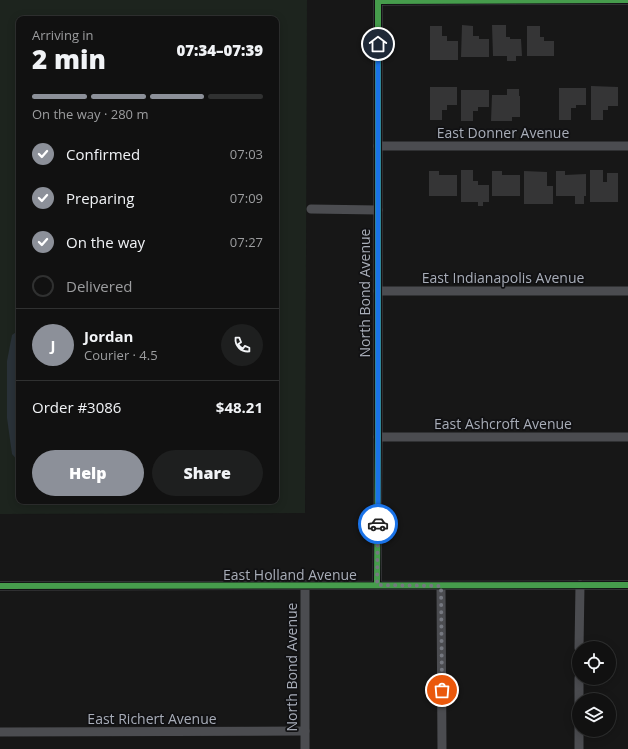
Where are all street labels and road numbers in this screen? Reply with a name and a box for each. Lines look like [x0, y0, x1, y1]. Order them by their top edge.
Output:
street label: East Donner Avenue [437, 123, 569, 142]
street label: North Bond Avenue [355, 228, 374, 357]
street label: East Indianapolis Avenue [422, 268, 584, 287]
street label: East Ashcroft Avenue [434, 414, 572, 433]
street label: East Holland Avenue [223, 565, 357, 584]
street label: North Bond Avenue [282, 602, 301, 731]
street label: East Richert Avenue [87, 709, 217, 728]

